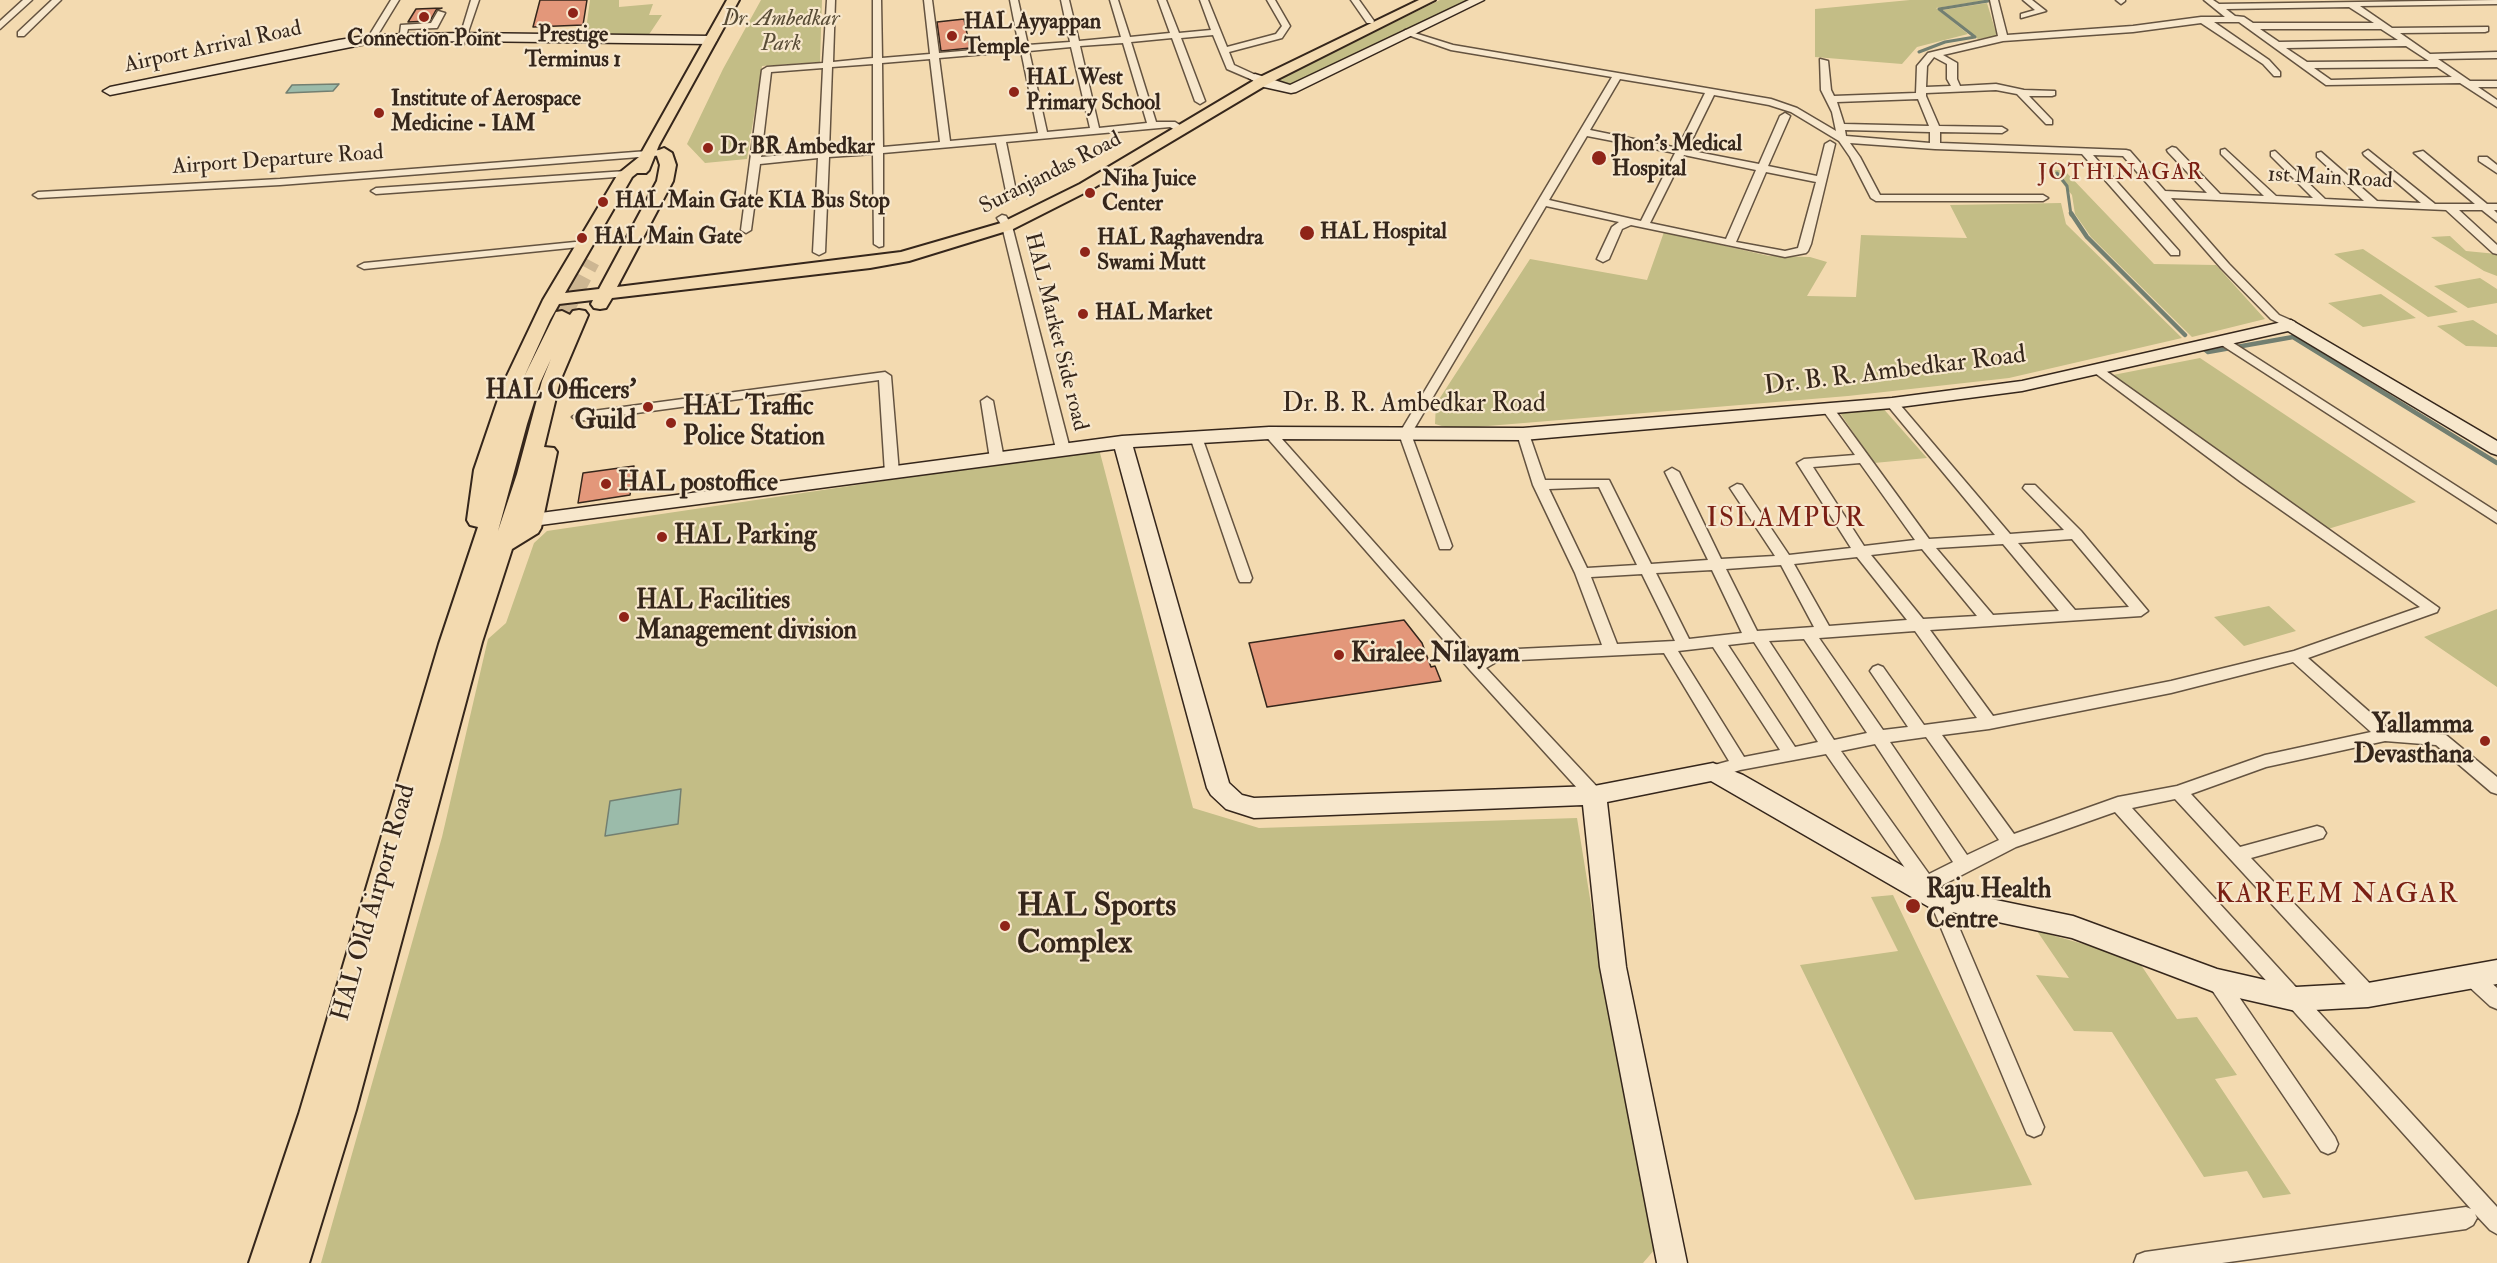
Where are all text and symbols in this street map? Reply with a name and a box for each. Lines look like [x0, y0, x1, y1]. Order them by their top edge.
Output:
marker: Prestige Terminus 1 [566, 6, 580, 20]
park label: Dr. Ambedkar Park [723, 7, 839, 58]
marker: Connection Point [417, 10, 431, 24]
place label: HAL Ayyappan Temple [964, 10, 1101, 62]
street label: Airport Arrival Road [122, 16, 304, 80]
place label: Prestige Terminus 1 [525, 23, 621, 74]
place label: Connection Point [347, 27, 501, 53]
marker: HAL Ayyappan Temple [945, 29, 959, 43]
place label: HAL West Primary School [1026, 66, 1161, 118]
marker: HAL West Primary School [1007, 85, 1021, 99]
place label: Institute of Aerospace Medicine - IAM [391, 87, 581, 138]
marker: Institute of Aerospace Medicine - IAM [372, 106, 386, 120]
street label: Suranjandas Road [976, 127, 1126, 221]
place label: Jhon's Medical Hospital [1612, 132, 1742, 184]
place label: Dr BR Ambedkar [720, 135, 875, 161]
street label: Airport Departure Road [172, 140, 384, 182]
marker: Dr BR Ambedkar [701, 141, 715, 155]
marker: Jhon's Medical Hospital [1590, 149, 1608, 167]
district label: JOTHINAGAR [2038, 161, 2204, 187]
street label: 1st Main Road [2267, 163, 2393, 195]
place label: Niha Juice Center [1102, 167, 1196, 218]
marker: Niha Juice Center [1083, 186, 1097, 200]
place label: HAL Main Gate KIA Bus Stop [615, 189, 890, 215]
marker: HAL Main Gate KIA Bus Stop [596, 195, 610, 209]
place label: HAL Hospital [1320, 220, 1447, 246]
marker: HAL Hospital [1298, 224, 1316, 242]
place label: HAL Main Gate [594, 225, 742, 251]
place label: HAL Raghavendra Swami Mutt [1097, 226, 1263, 278]
street label: HAL Market Side road [1018, 230, 1092, 434]
marker: HAL Main Gate [575, 231, 589, 245]
marker: HAL Raghavendra Swami Mutt [1078, 245, 1092, 259]
place label: HAL Market [1095, 301, 1212, 327]
marker: HAL Market [1076, 307, 1090, 321]
street label: Dr. B. R. Ambedkar Road [1762, 340, 2028, 404]
place label: HAL Officers' Guild [485, 376, 636, 437]
street label: Dr. B. R. Ambedkar Road [1282, 389, 1546, 421]
place label: HAL Traffic Police Station [683, 392, 825, 454]
marker: HAL Officers' Guild [641, 400, 655, 414]
marker: HAL Traffic Police Station [664, 416, 678, 430]
place label: HAL postoffice [618, 468, 778, 500]
marker: HAL postoffice [599, 477, 613, 491]
district label: ISLAMPUR [1706, 504, 1866, 536]
place label: HAL Parking [674, 521, 817, 553]
marker: HAL Parking [655, 530, 669, 544]
place label: HAL Facilities Management division [636, 586, 857, 648]
marker: HAL Facilities Management division [617, 610, 631, 624]
place label: Kiralee Nilayam [1351, 639, 1520, 671]
marker: Kiralee Nilayam [1332, 648, 1346, 662]
place label: Yallamma Devasthana [2353, 710, 2473, 772]
marker: Yallamma Devasthana [2478, 734, 2492, 748]
street label: HAL Old Airport Road [326, 781, 424, 1025]
place label: Raju Health Centre [1926, 875, 2051, 936]
district label: KAREEM NAGAR [2215, 880, 2459, 912]
place label: HAL Sports Complex [1017, 889, 1176, 964]
marker: Raju Health Centre [1904, 897, 1922, 915]
marker: HAL Sports Complex [998, 919, 1012, 933]

